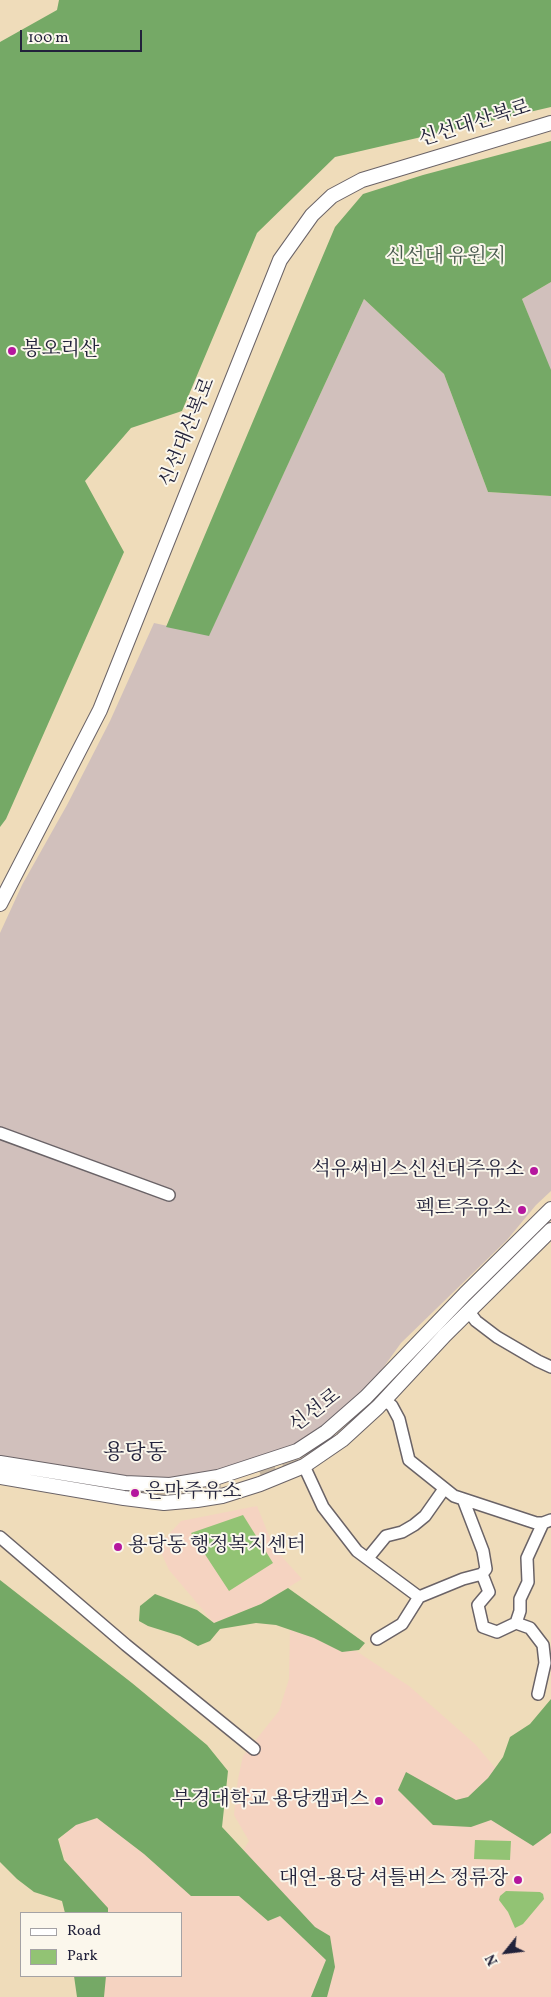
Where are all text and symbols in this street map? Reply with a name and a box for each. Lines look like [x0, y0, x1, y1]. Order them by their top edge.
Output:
scale bar [22, 20, 145, 52]
text: 100 m [28, 28, 68, 49]
street label: 신선대산복로 [416, 97, 534, 153]
park label: 신선대 유원지 [386, 246, 506, 270]
place label: 봉오리산 [22, 339, 99, 363]
marker: 봉오리산 [6, 345, 18, 357]
street label: 신선대산복로 [156, 375, 222, 491]
place label: 석유써비스신선대주유소 [311, 1159, 524, 1183]
marker: 석유써비스신선대주유소 [528, 1165, 540, 1177]
place label: 펙트주유소 [415, 1198, 512, 1222]
marker: 펙트주유소 [516, 1204, 528, 1216]
street label: 신선로 [286, 1385, 346, 1439]
district label: 용당동 [103, 1442, 167, 1468]
place label: 은마주유소 [145, 1481, 242, 1505]
marker: 은마주유소 [129, 1487, 141, 1499]
place label: 용당동 행정복지센터 [128, 1535, 306, 1559]
marker: 용당동 행정복지센터 [112, 1541, 124, 1553]
place label: 부경대학교 용당캠퍼스 [172, 1789, 369, 1813]
marker: 부경대학교 용당캠퍼스 [373, 1795, 385, 1807]
place label: 대연-용당 셔틀버스 정류장 [279, 1868, 508, 1892]
marker: 대연-용당 셔틀버스 정류장 [512, 1874, 524, 1886]
legend [20, 1912, 182, 1977]
text: Road [67, 1921, 101, 1942]
north arrow [481, 1927, 531, 1977]
text: Park [67, 1946, 98, 1967]
text: N [482, 1950, 503, 1969]

